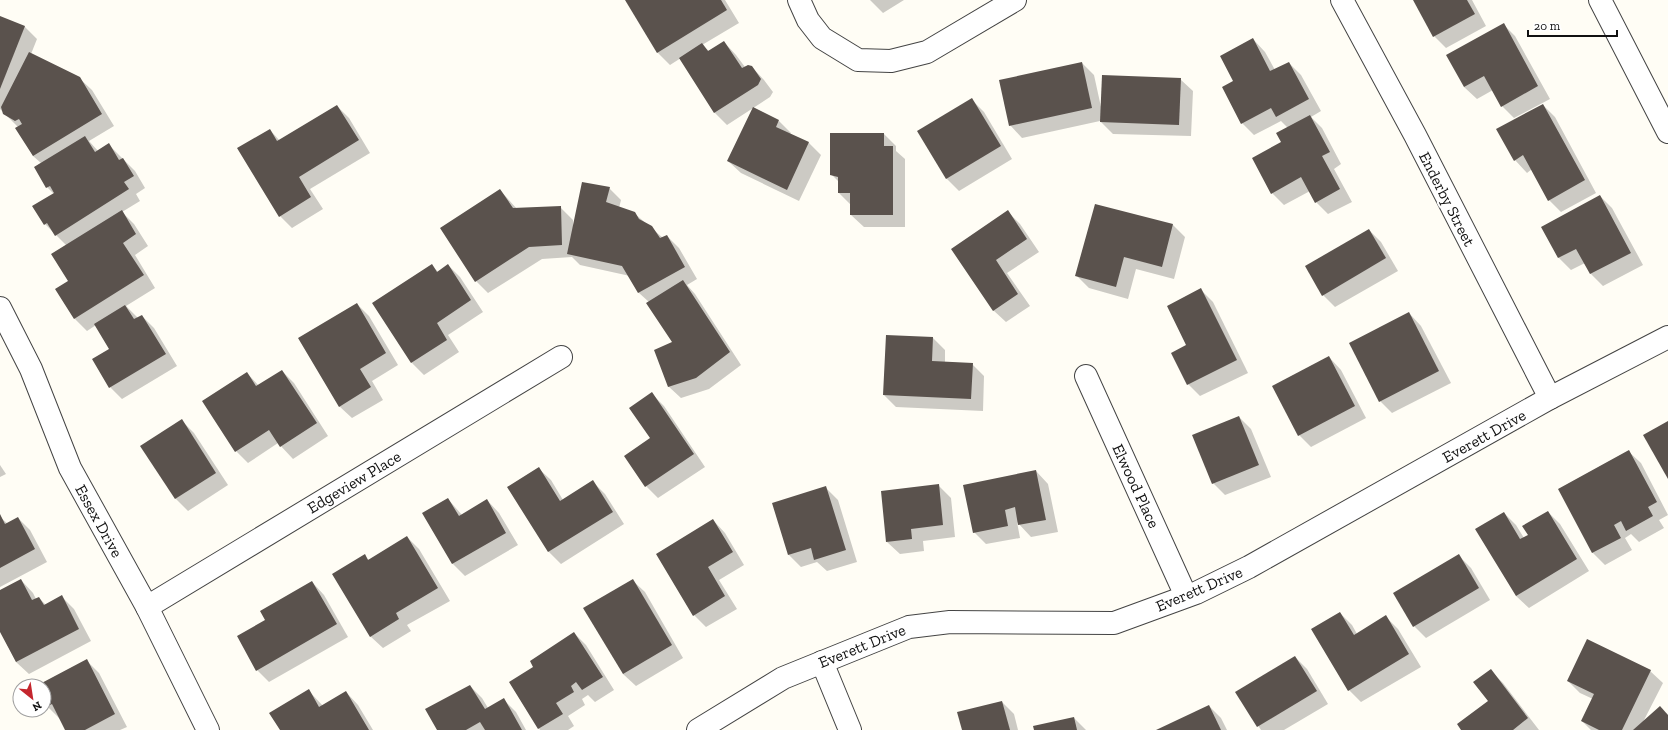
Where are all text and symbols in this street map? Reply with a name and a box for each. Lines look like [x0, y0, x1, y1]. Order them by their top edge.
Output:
scale bar [1528, 12, 1617, 38]
text: 20 m [1534, 19, 1561, 33]
street label: Enderby Street [1415, 149, 1479, 249]
street label: Everett Drive [1439, 405, 1529, 467]
street label: Elwood Place [1108, 441, 1164, 531]
street label: Edgeview Place [304, 447, 404, 517]
street label: Essex Drive [71, 481, 127, 561]
street label: Everett Drive [1153, 562, 1245, 616]
street label: Everett Drive [816, 620, 908, 672]
north arrow [12, 678, 52, 718]
text: N [29, 699, 44, 714]

